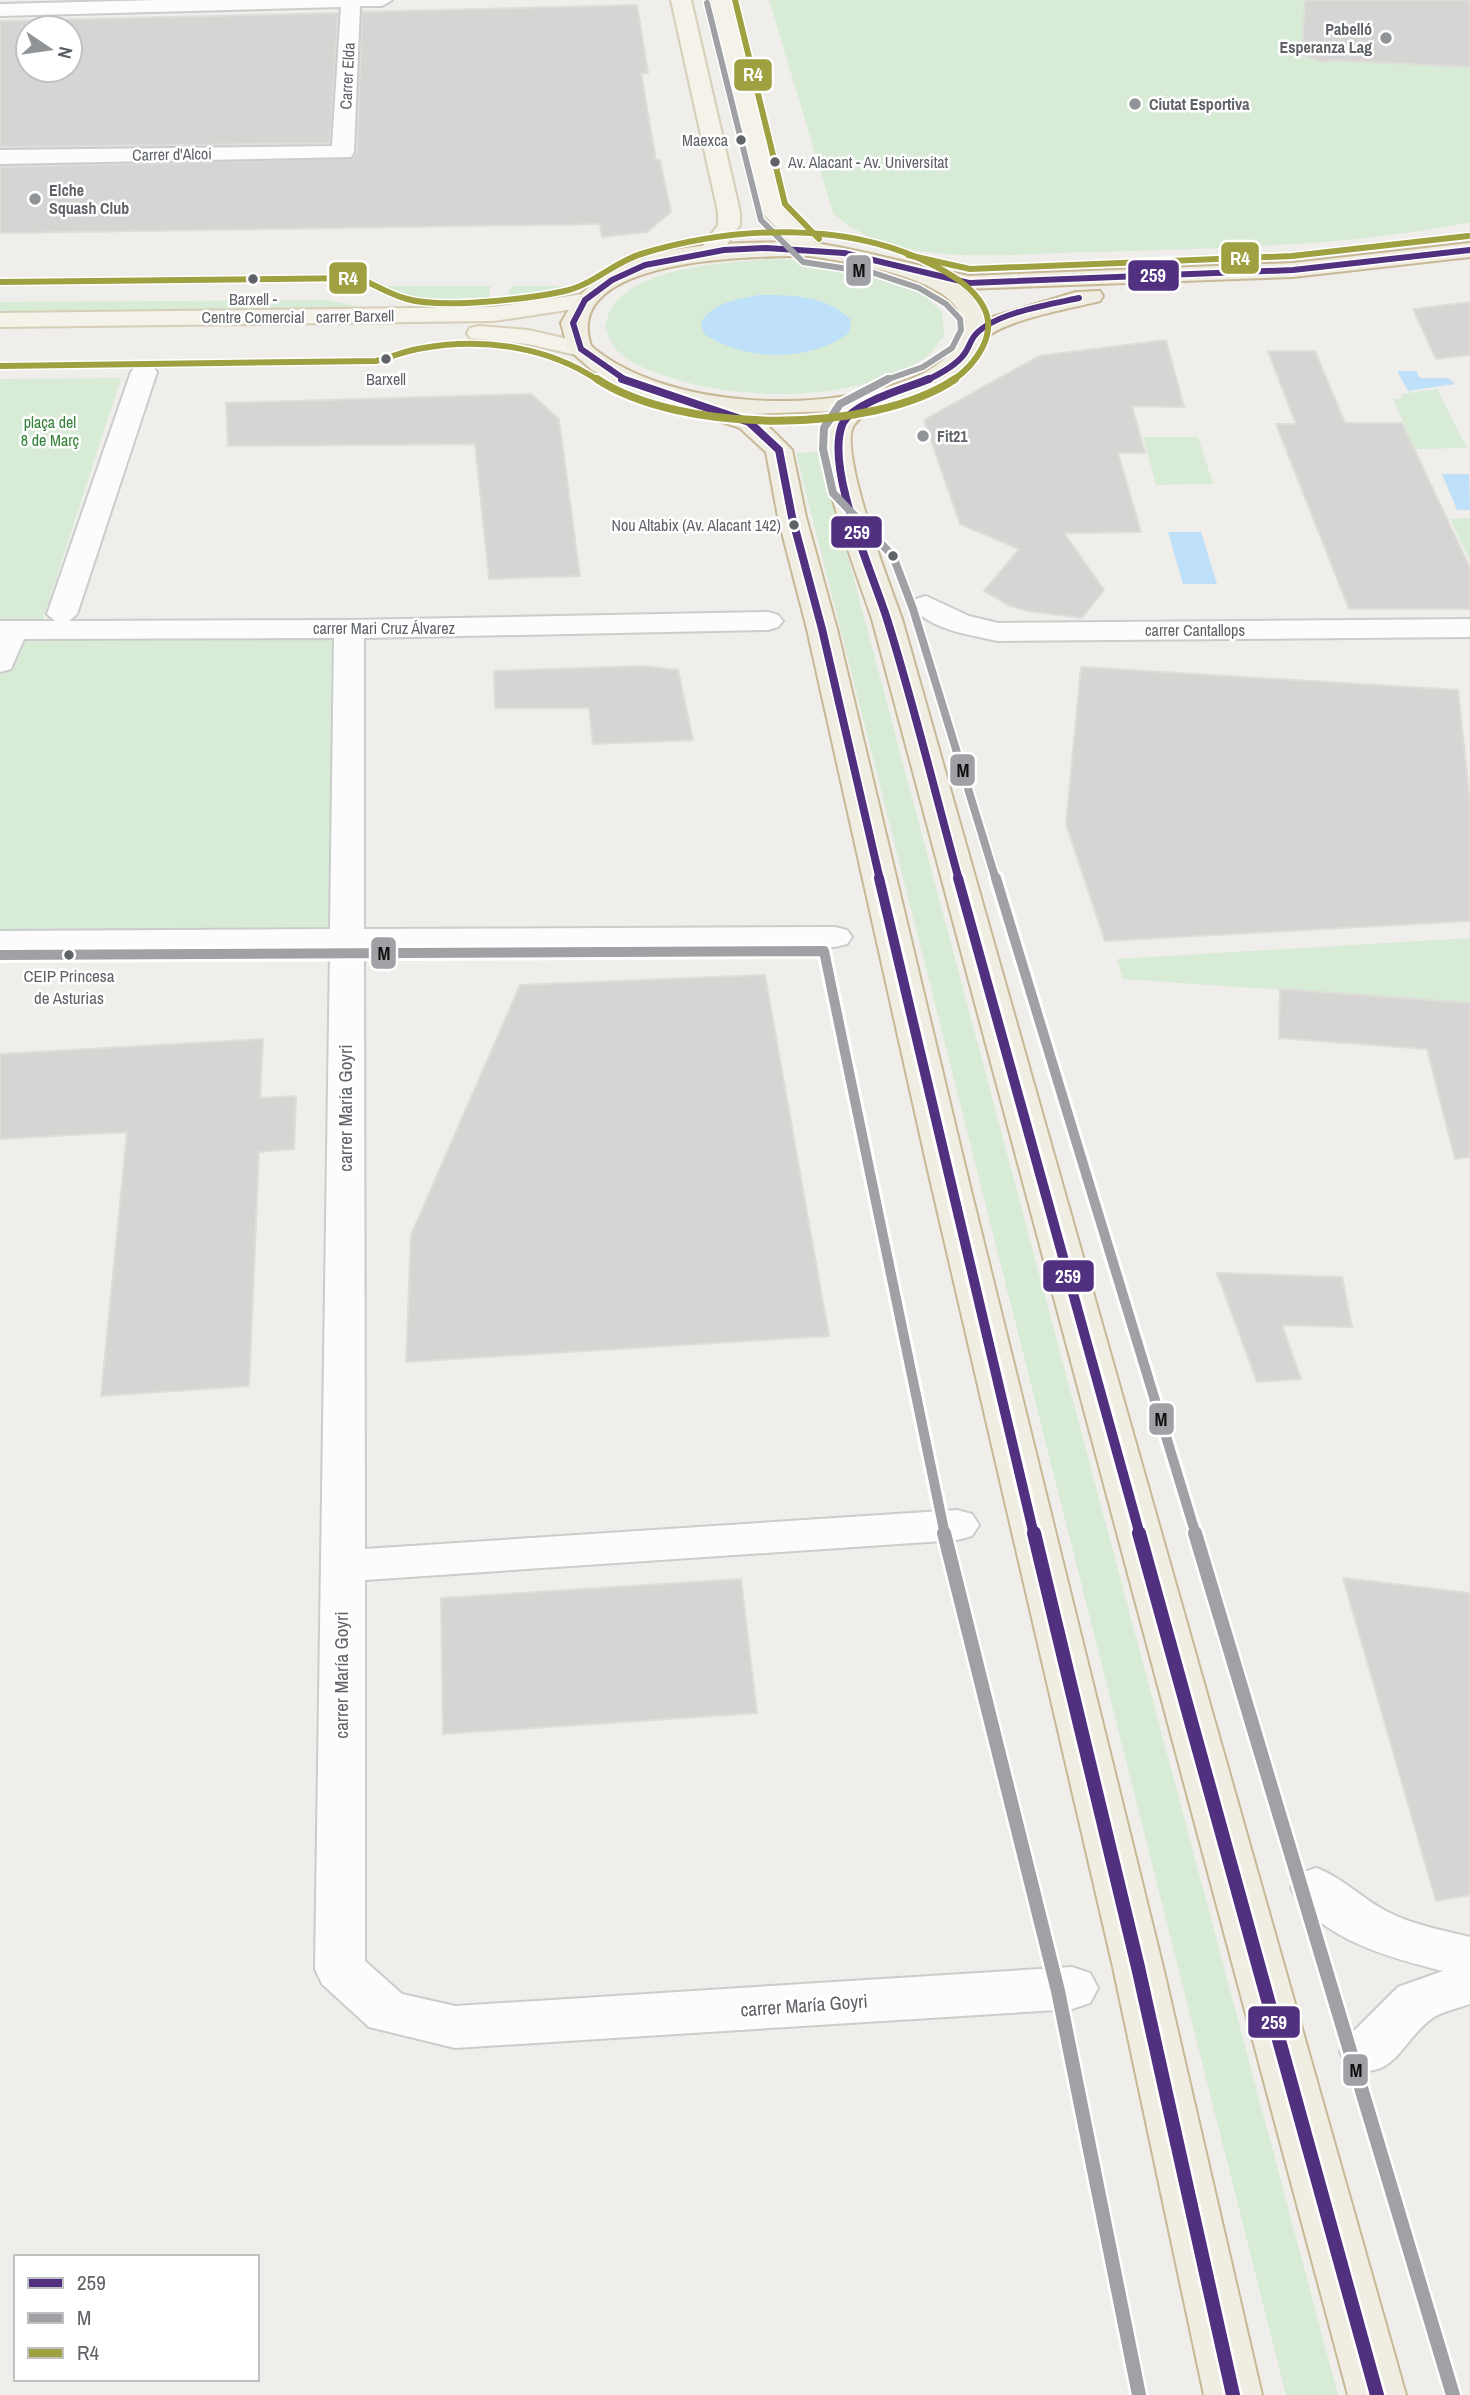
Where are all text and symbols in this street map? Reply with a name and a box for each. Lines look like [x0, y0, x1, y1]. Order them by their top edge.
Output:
north arrow [14, 14, 84, 84]
place label: Pabelló Esperanza Lag [1279, 18, 1372, 58]
marker: Pabelló Esperanza Lag [1378, 30, 1394, 46]
street label: Carrer Elda [334, 41, 360, 110]
text: N [52, 44, 79, 61]
line badge: R4 [733, 58, 773, 92]
text: R4 [743, 61, 763, 87]
place label: Ciutat Esportiva [1149, 93, 1250, 115]
marker: Ciutat Esportiva [1127, 96, 1143, 112]
place label: Maexca [682, 129, 729, 151]
marker: Maexca [734, 133, 748, 147]
street label: Carrer d'Alcoi [132, 142, 212, 166]
place label: Av. Alacant - Av. Universitat [787, 151, 949, 173]
marker: Av. Alacant - Av. Universitat [768, 155, 782, 169]
place label: Elche Squash Club [49, 179, 129, 219]
marker: Elche Squash Club [27, 191, 43, 207]
line badge: R4 [1220, 241, 1260, 275]
text: R4 [1230, 245, 1250, 271]
line badge: M [845, 254, 872, 287]
text: M [853, 257, 865, 283]
line badge: 259 [1127, 259, 1180, 292]
line badge: R4 [328, 261, 368, 295]
text: 259 [1140, 262, 1166, 288]
text: R4 [338, 265, 358, 291]
marker: Barxell - Centre Comercial [246, 272, 260, 286]
place label: Barxell - Centre Comercial [202, 288, 304, 328]
street label: carrer Barxell [316, 304, 394, 328]
marker: Barxell [379, 352, 393, 366]
place label: Barxell [366, 368, 406, 390]
park label: plaça del 8 de Març [21, 411, 80, 451]
place label: Fit21 [937, 425, 968, 447]
marker: Fit21 [915, 428, 931, 444]
place label: Nou Altabix (Av. Alacant 142) [612, 514, 781, 536]
line badge: 259 [830, 515, 883, 549]
marker: Nou Altabix (Av. Alacant 142) [787, 518, 801, 532]
text: 259 [844, 519, 870, 545]
unlabelled marker [886, 549, 900, 563]
street label: carrer Mari Cruz Álvarez [313, 617, 456, 639]
street label: carrer Cantallops [1145, 619, 1245, 641]
line badge: M [949, 753, 976, 787]
text: M [957, 757, 969, 783]
line badge: M [370, 936, 397, 970]
text: M [378, 940, 390, 966]
marker: CEIP Princesa de Asturias [62, 948, 76, 962]
place label: CEIP Princesa de Asturias [23, 964, 115, 1009]
street label: carrer María Goyri [332, 1044, 358, 1172]
line badge: 259 [1042, 1259, 1095, 1293]
text: 259 [1055, 1263, 1081, 1289]
line badge: M [1148, 1402, 1175, 1436]
text: M [1155, 1406, 1167, 1432]
street label: carrer María Goyri [328, 1611, 354, 1739]
street label: carrer María Goyri [740, 1988, 868, 2022]
line badge: 259 [1247, 2005, 1301, 2039]
text: 259 [1261, 2009, 1287, 2035]
line badge: M [1342, 2053, 1369, 2087]
text: M [1350, 2057, 1362, 2083]
legend [14, 2255, 259, 2381]
text: 259 [77, 2268, 106, 2297]
text: M [77, 2303, 91, 2332]
text: R4 [77, 2338, 99, 2367]

